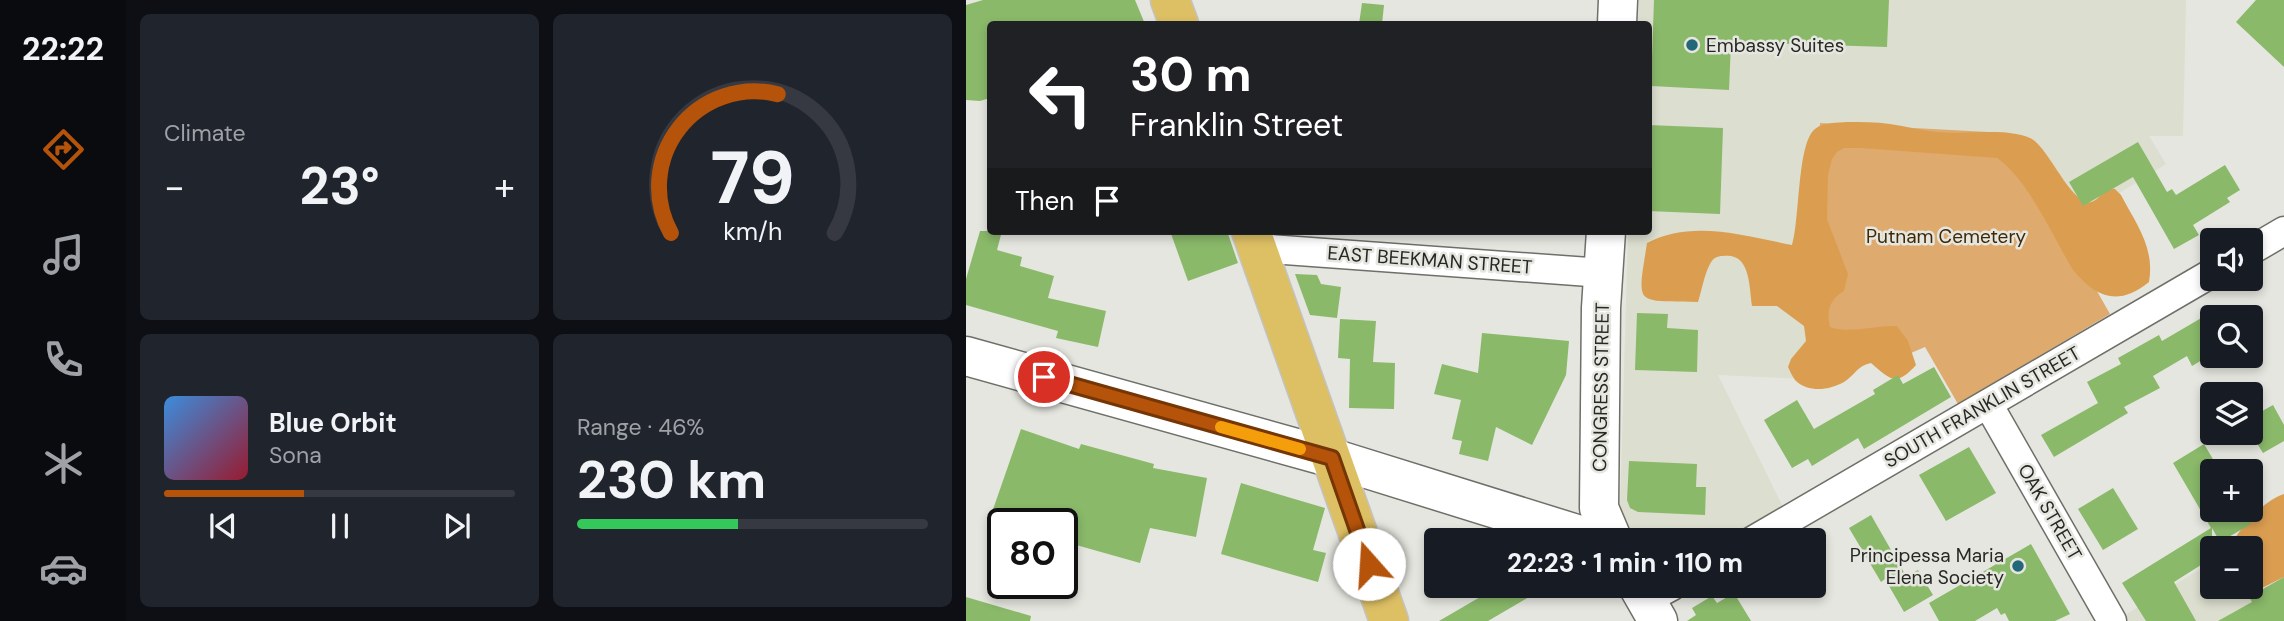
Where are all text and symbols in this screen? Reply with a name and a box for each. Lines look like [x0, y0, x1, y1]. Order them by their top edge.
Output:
text: 22:22 [22, 28, 104, 70]
place label: Embassy Suites [1706, 33, 1844, 58]
marker: Embassy Suites [1684, 37, 1700, 53]
text: 30 m [1130, 42, 1252, 106]
icon: left [1015, 49, 1106, 140]
text: Franklin Street [1130, 104, 1343, 146]
text: Climate [164, 118, 246, 148]
icon: directions [39, 125, 88, 174]
text: 79 [710, 131, 795, 226]
text: 23° [299, 152, 380, 220]
text: − [164, 162, 185, 212]
text: + [494, 162, 515, 212]
icon: arrive [1088, 182, 1126, 220]
text: Then [1015, 184, 1074, 218]
text: km/h [723, 215, 782, 248]
park label: Putnam Cemetery [1866, 224, 2026, 249]
map controls [2200, 228, 2263, 599]
button: sound [2200, 228, 2263, 291]
icon: music [39, 230, 88, 279]
street label: EAST BEEKMAN STREET [1327, 240, 1534, 280]
street label: CONGRESS STREET [1587, 302, 1615, 472]
button: search [2200, 305, 2263, 368]
icon: phone [39, 335, 88, 384]
street label: SOUTH FRANKLIN STREET [1879, 340, 2085, 473]
pin [1014, 347, 1074, 407]
icon: arrive [1025, 358, 1063, 396]
button: layers [2200, 382, 2263, 445]
text: Blue Orbit [269, 406, 397, 440]
text: Range · 46% [577, 412, 704, 442]
icon: climate [39, 439, 88, 488]
text: Sona [269, 440, 322, 470]
text: 230 km [577, 446, 766, 514]
street label: OAK STREET [2012, 459, 2088, 565]
button: + [2200, 459, 2263, 522]
icon: previous [204, 507, 242, 545]
icon: pause [321, 507, 359, 545]
icon: next [438, 507, 476, 545]
speed limit sign: 80 [987, 508, 1078, 599]
position arrow [1332, 527, 1406, 601]
button: − [2200, 536, 2263, 599]
place label: Principessa Maria Elena Society [1850, 543, 2004, 590]
icon: car [39, 544, 88, 593]
text: 22:23 · 1 min · 110 m [1507, 546, 1743, 580]
marker: Principessa Maria Elena Society [2010, 558, 2026, 574]

